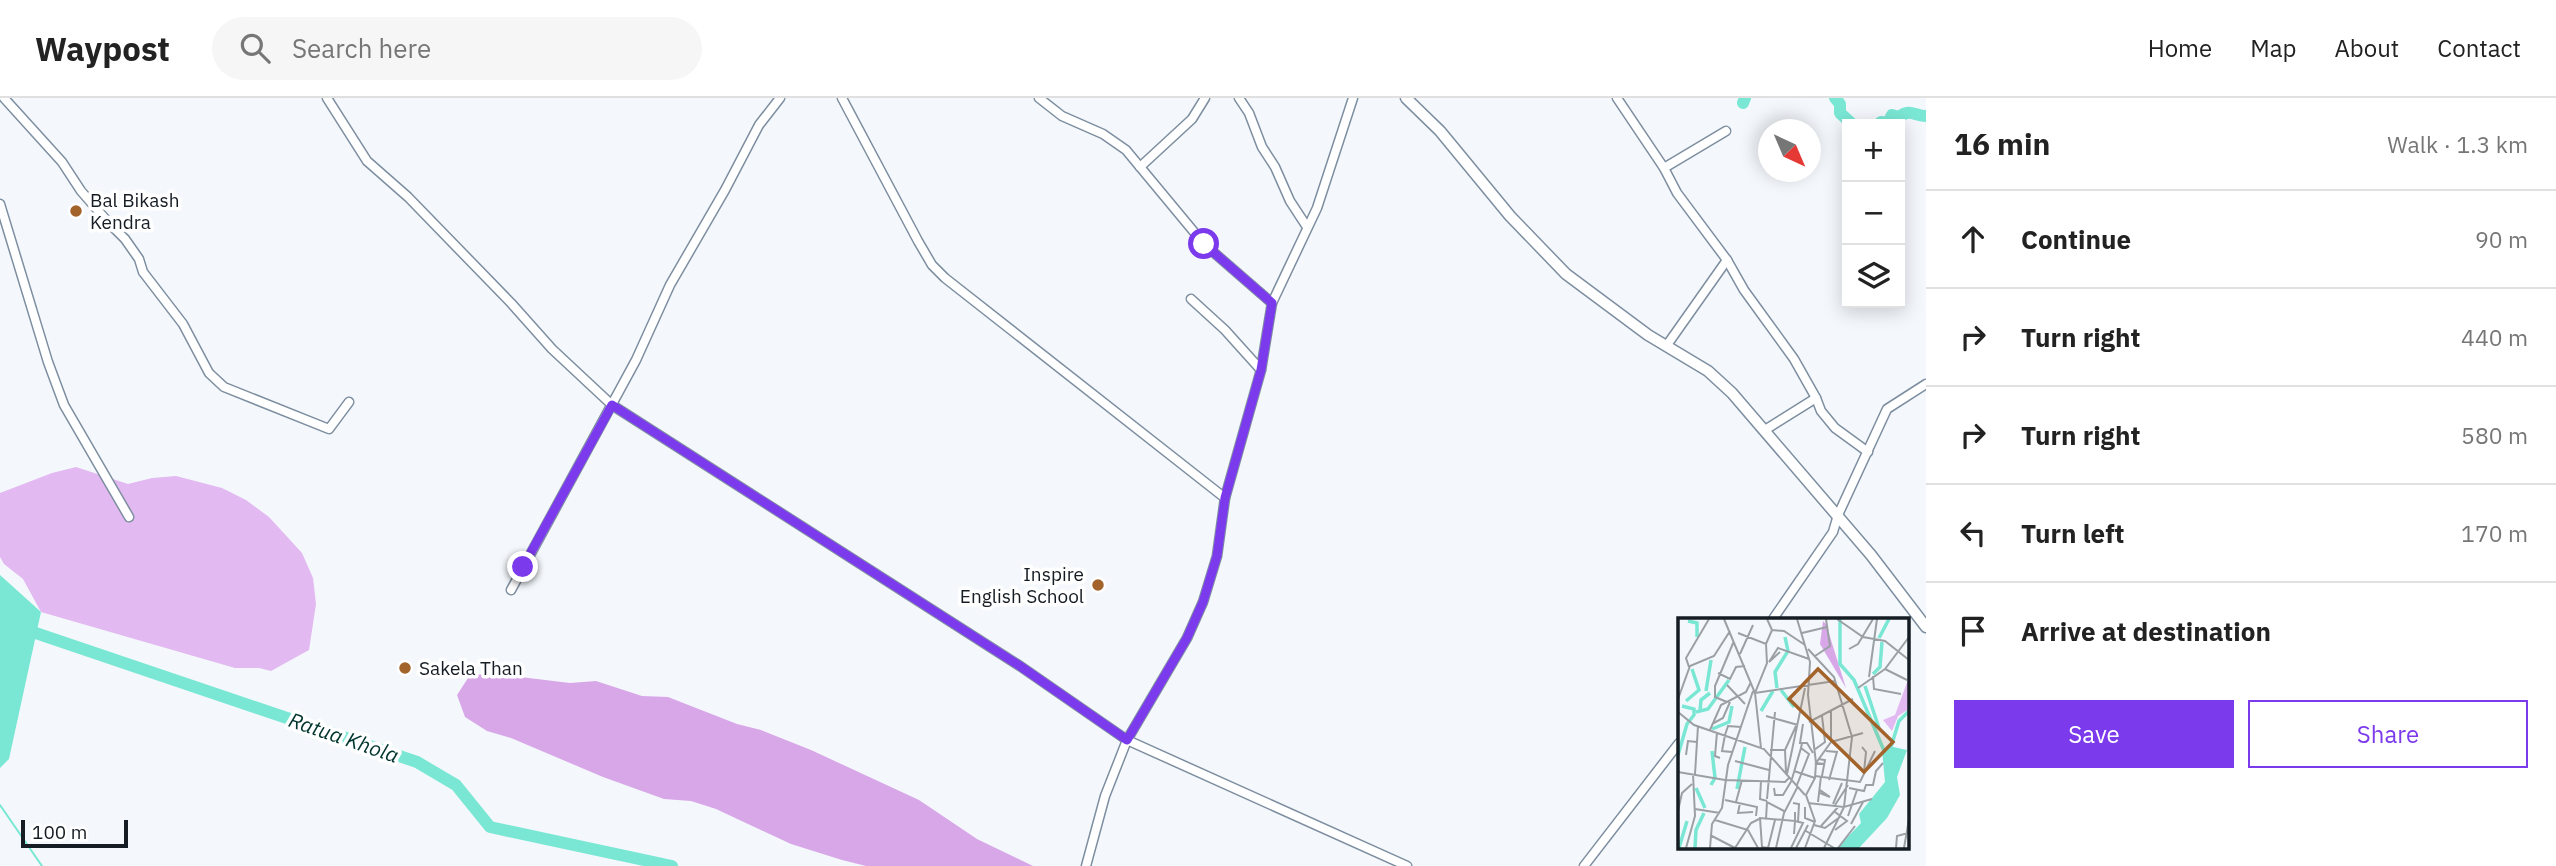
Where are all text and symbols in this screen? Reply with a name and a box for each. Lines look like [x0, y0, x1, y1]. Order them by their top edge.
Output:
search box [212, 17, 702, 80]
text: Waypost [35, 27, 170, 70]
icon: search [236, 29, 274, 67]
text: Search here [292, 31, 431, 65]
text: Home [2148, 32, 2212, 64]
text: Map [2250, 32, 2296, 64]
text: About [2334, 32, 2399, 64]
text: Contact [2437, 32, 2521, 64]
north arrow [1758, 119, 1821, 182]
map controls [1842, 119, 1905, 308]
button: + [1842, 119, 1905, 182]
text: 16 min [1954, 124, 2050, 163]
text: Walk · 1.3 km [2387, 129, 2528, 159]
button: − [1842, 182, 1905, 245]
place label: Bal Bikash Kendra [90, 188, 179, 234]
marker: Bal Bikash Kendra [68, 203, 84, 219]
icon: ahead [1954, 220, 1992, 258]
text: Continue [2021, 222, 2131, 256]
text: 90 m [2475, 224, 2528, 254]
route start [1188, 228, 1219, 259]
button: layers [1842, 245, 1905, 308]
icon: right [1954, 318, 1992, 356]
text: Turn right [2021, 320, 2140, 354]
text: 440 m [2461, 322, 2528, 352]
icon: right [1954, 416, 1992, 454]
text: Turn right [2021, 418, 2140, 452]
text: 580 m [2461, 420, 2528, 450]
icon: left [1954, 514, 1992, 552]
text: Turn left [2021, 516, 2124, 550]
text: 170 m [2461, 518, 2528, 548]
route end [507, 551, 538, 582]
place label: Inspire English School [960, 562, 1084, 608]
marker: Inspire English School [1090, 577, 1106, 593]
icon: arrive [1954, 612, 1992, 650]
text: Arrive at destination [2021, 614, 2271, 648]
inset map [1678, 618, 1909, 848]
place label: Sakela Than [419, 656, 523, 680]
marker: Sakela Than [397, 660, 413, 676]
button: Save [1954, 700, 2234, 768]
button: Share [2248, 700, 2528, 768]
water label: Ratua Khola [285, 705, 403, 769]
scale bar [21, 817, 128, 849]
text: 100 m [32, 820, 87, 844]

